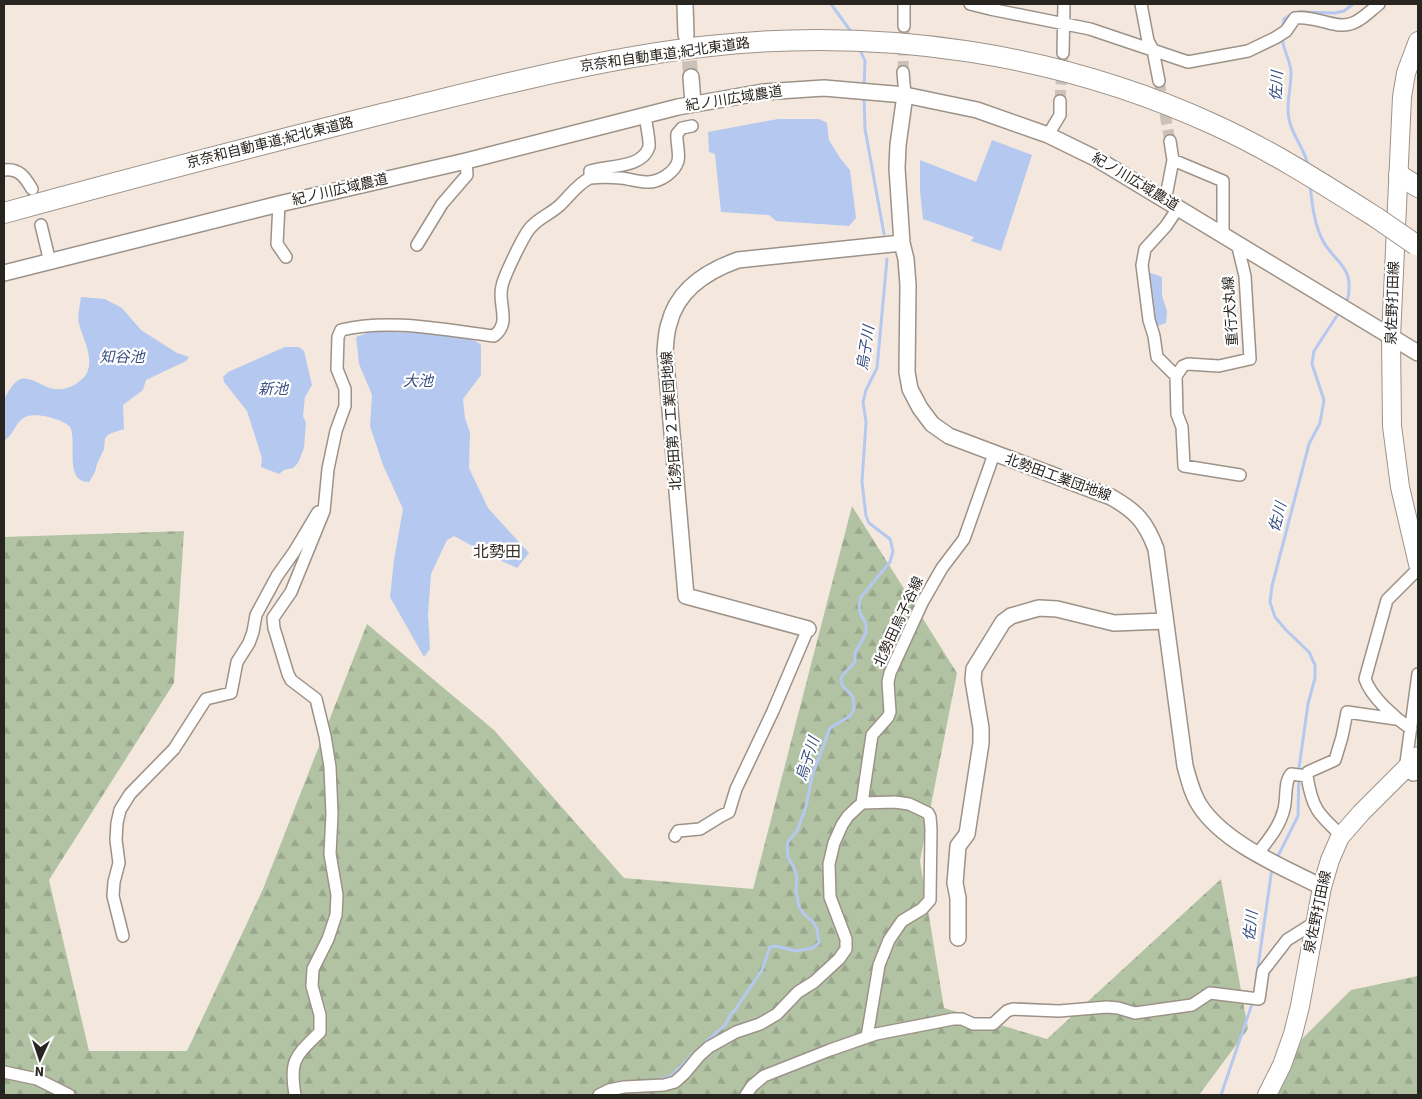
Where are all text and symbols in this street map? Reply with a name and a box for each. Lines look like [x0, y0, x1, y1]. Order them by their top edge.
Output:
street label: 京奈和自動車道;紀北東道路 [579, 33, 751, 77]
water label: 佐川 [1266, 68, 1288, 102]
street label: 紀ノ川広域農道 [684, 81, 784, 117]
street label: 京奈和自動車道;紀北東道路 [184, 113, 356, 173]
street label: 紀ノ川広域農道 [1088, 148, 1182, 216]
street label: 紀ノ川広域農道 [290, 169, 390, 211]
street label: 泉佐野打田線 [1382, 261, 1404, 345]
street label: 重行犬丸線 [1219, 275, 1243, 347]
water label: 烏子川 [852, 322, 880, 372]
water label: 知谷池 [99, 347, 146, 368]
street label: 北勢田第２工業団地線 [657, 350, 687, 492]
water label: 大池 [403, 371, 435, 392]
water label: 新池 [258, 379, 290, 400]
street label: 北勢田工業団地線 [1002, 449, 1114, 507]
water label: 佐川 [1264, 498, 1293, 534]
district label: 北勢田 [473, 541, 521, 563]
street label: 北勢田烏子谷線 [869, 573, 929, 671]
water label: 烏子川 [791, 732, 826, 784]
street label: 泉佐野打田線 [1299, 869, 1337, 955]
water label: 佐川 [1239, 908, 1263, 942]
north arrow [15, 1034, 65, 1084]
text: N [34, 1061, 45, 1081]

